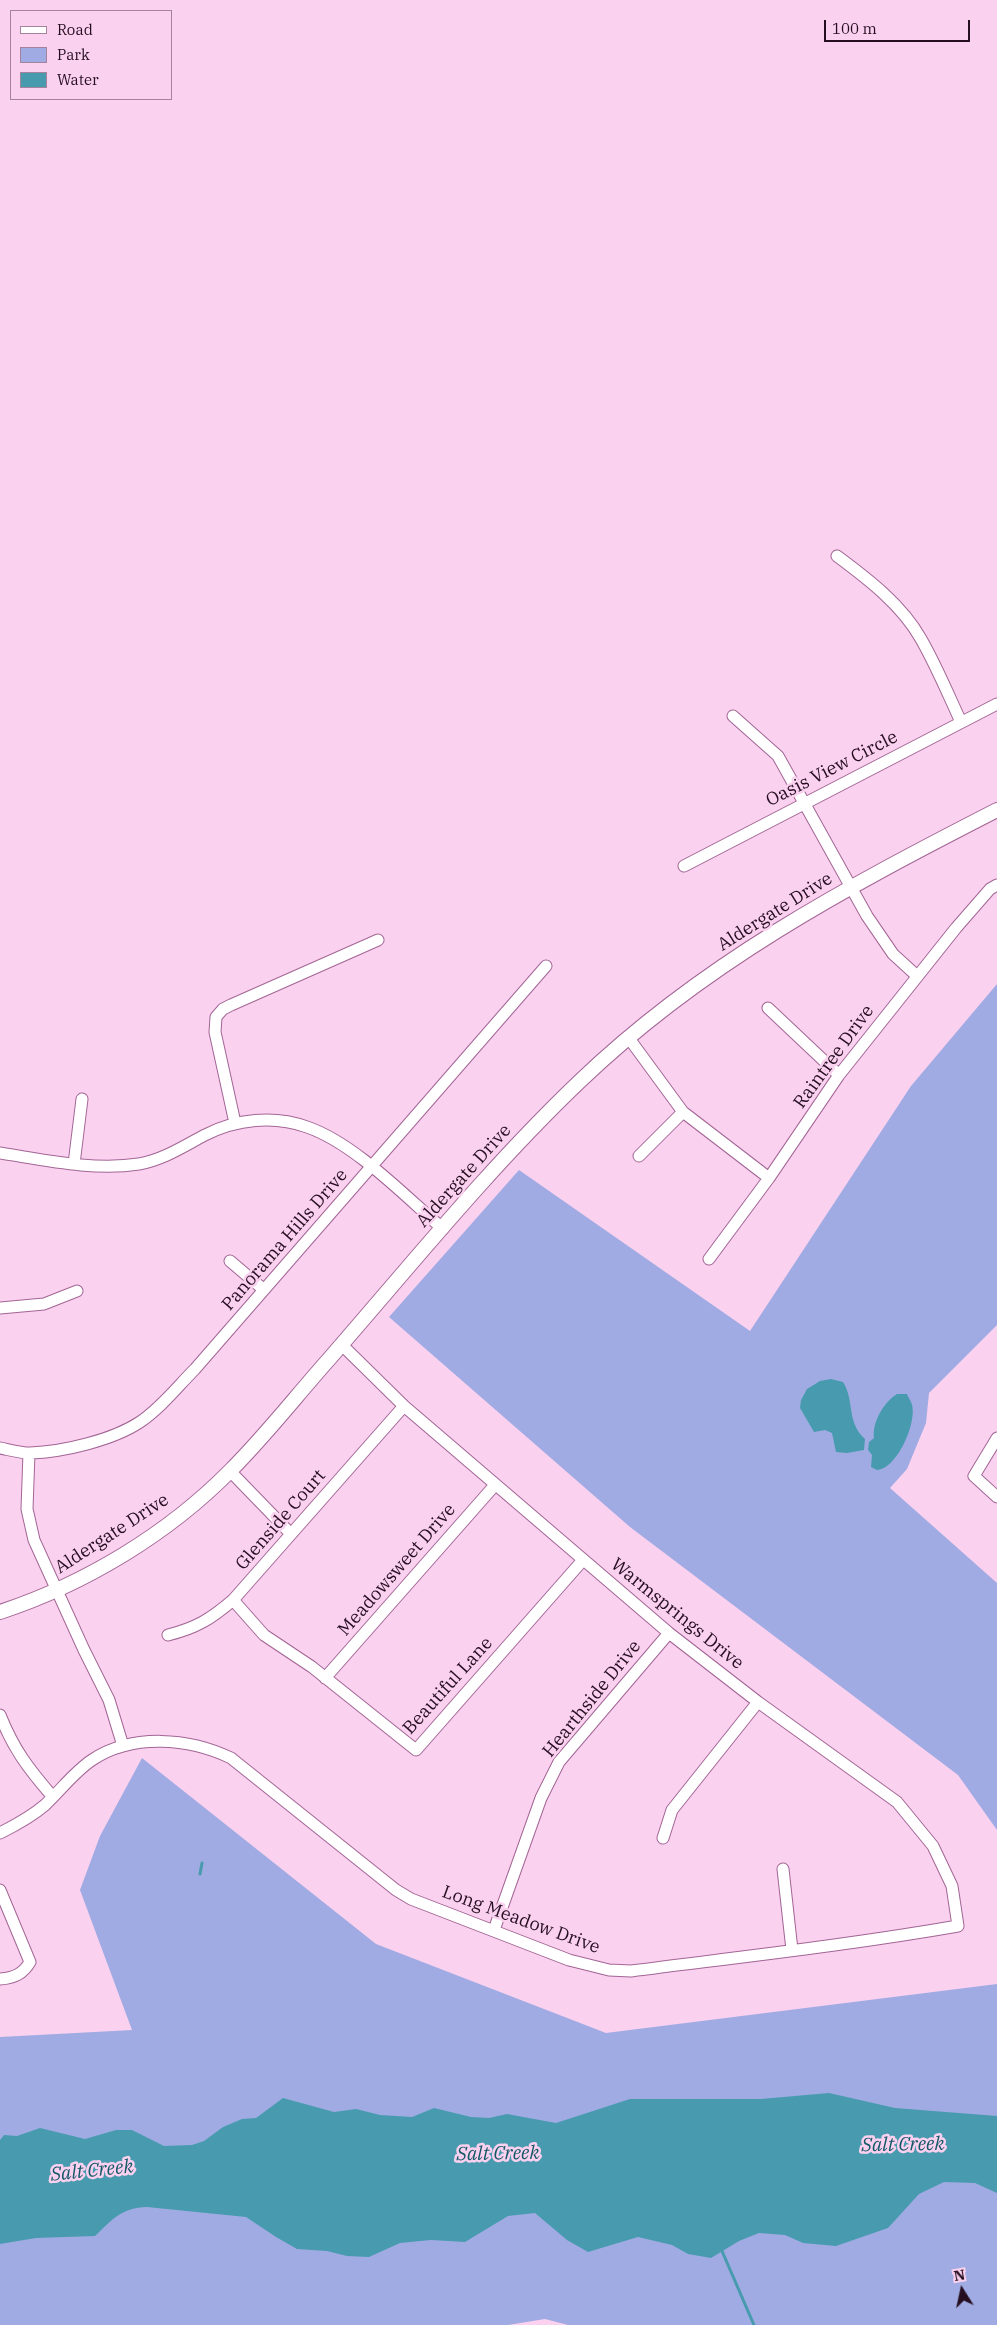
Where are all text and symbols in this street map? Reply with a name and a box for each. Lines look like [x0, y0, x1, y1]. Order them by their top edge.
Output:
legend [10, 10, 172, 100]
scale bar [827, 10, 973, 42]
text: 100 m [832, 19, 877, 38]
text: Road [57, 20, 93, 39]
text: Park [57, 45, 90, 64]
text: Water [57, 70, 99, 89]
street label: Oasis View Circle [763, 726, 901, 812]
street label: Aldergate Drive [714, 868, 836, 956]
street label: Raintree Drive [789, 1001, 879, 1113]
street label: Aldergate Drive [412, 1120, 516, 1232]
street label: Panorama Hills Drive [218, 1165, 352, 1315]
street label: Glenside Court [231, 1465, 331, 1575]
street label: Aldergate Drive [51, 1489, 173, 1579]
street label: Meadowsweet Drive [334, 1499, 460, 1641]
street label: Warmsprings Drive [606, 1554, 748, 1674]
street label: Beautiful Lane [399, 1633, 497, 1739]
street label: Hearthside Drive [538, 1636, 646, 1762]
street label: Long Meadow Drive [439, 1881, 603, 1959]
water label: Salt Creek [861, 2133, 945, 2157]
water label: Salt Creek [456, 2142, 540, 2166]
water label: Salt Creek [49, 2155, 135, 2187]
north arrow [937, 2265, 987, 2315]
text: N [952, 2265, 966, 2285]

